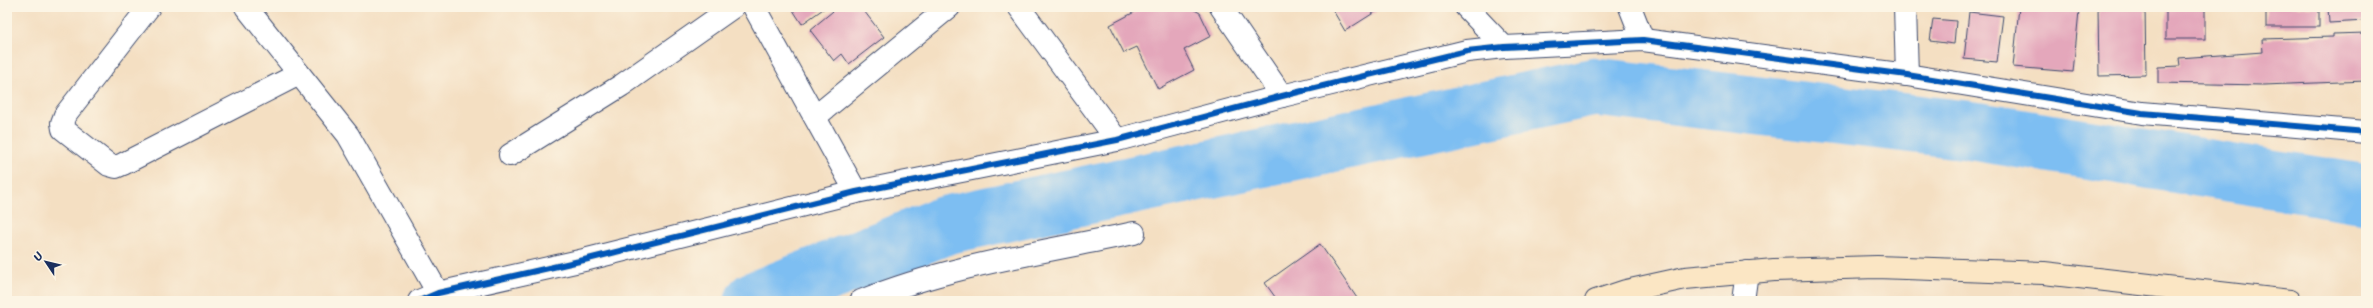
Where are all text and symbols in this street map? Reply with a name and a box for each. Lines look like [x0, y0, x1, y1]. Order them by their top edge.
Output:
north arrow [26, 242, 66, 282]
text: U [28, 248, 48, 265]

